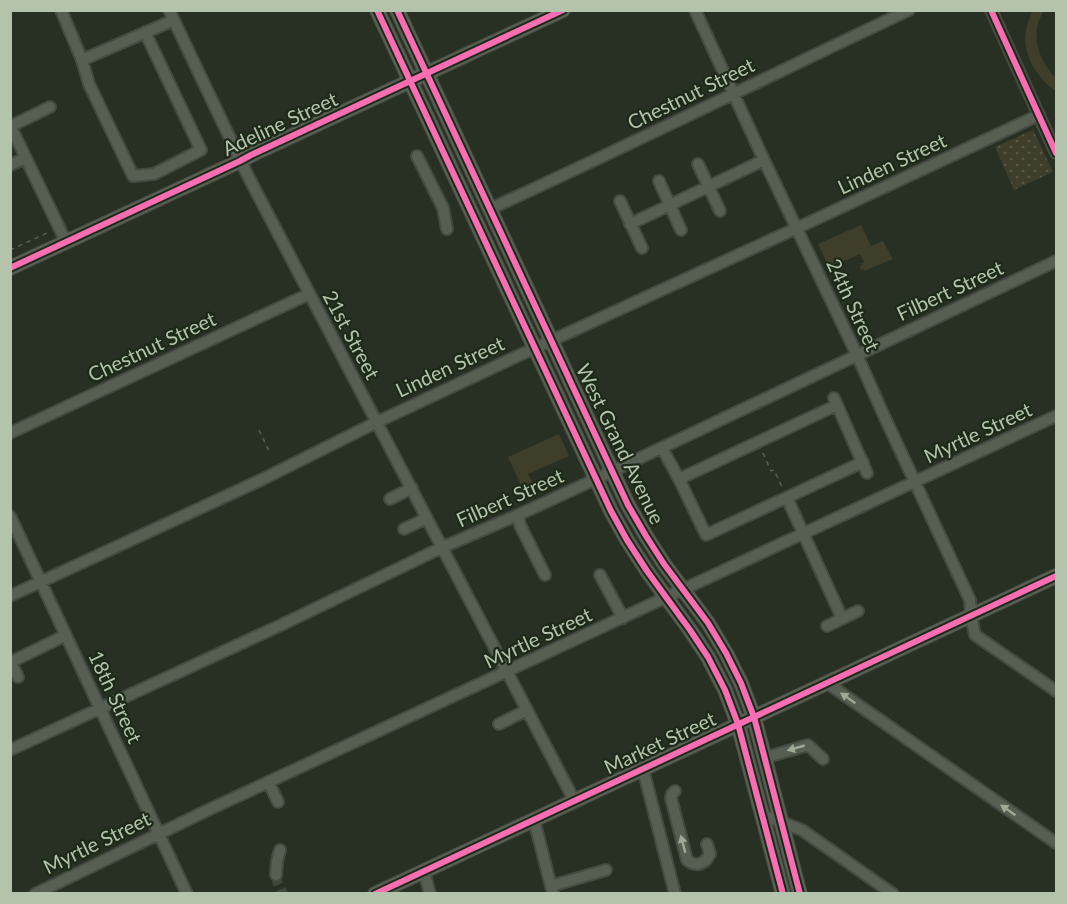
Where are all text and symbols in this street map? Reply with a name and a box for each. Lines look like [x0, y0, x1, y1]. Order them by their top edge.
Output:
street label: Chestnut Street [623, 52, 758, 134]
street label: Adeline Street [218, 86, 341, 160]
street label: Linden Street [834, 128, 950, 199]
street label: 24th Street [822, 255, 886, 355]
street label: Filbert Street [892, 255, 1007, 325]
street label: 21st Street [319, 286, 385, 383]
street label: Chestnut Street [84, 306, 219, 386]
street label: Linden Street [392, 331, 508, 402]
street label: West Grand Avenue [572, 359, 670, 528]
street label: Myrtle Street [920, 397, 1035, 468]
street label: Filbert Street [452, 463, 567, 531]
street label: Myrtle Street [480, 602, 595, 673]
street label: 18th Street [84, 647, 148, 747]
one-way arrow [841, 692, 857, 704]
street label: Market Street [600, 706, 719, 778]
one-way arrow [787, 744, 805, 753]
one-way arrow [1001, 804, 1017, 816]
street label: Myrtle Street [39, 806, 154, 878]
one-way arrow [677, 835, 687, 853]

